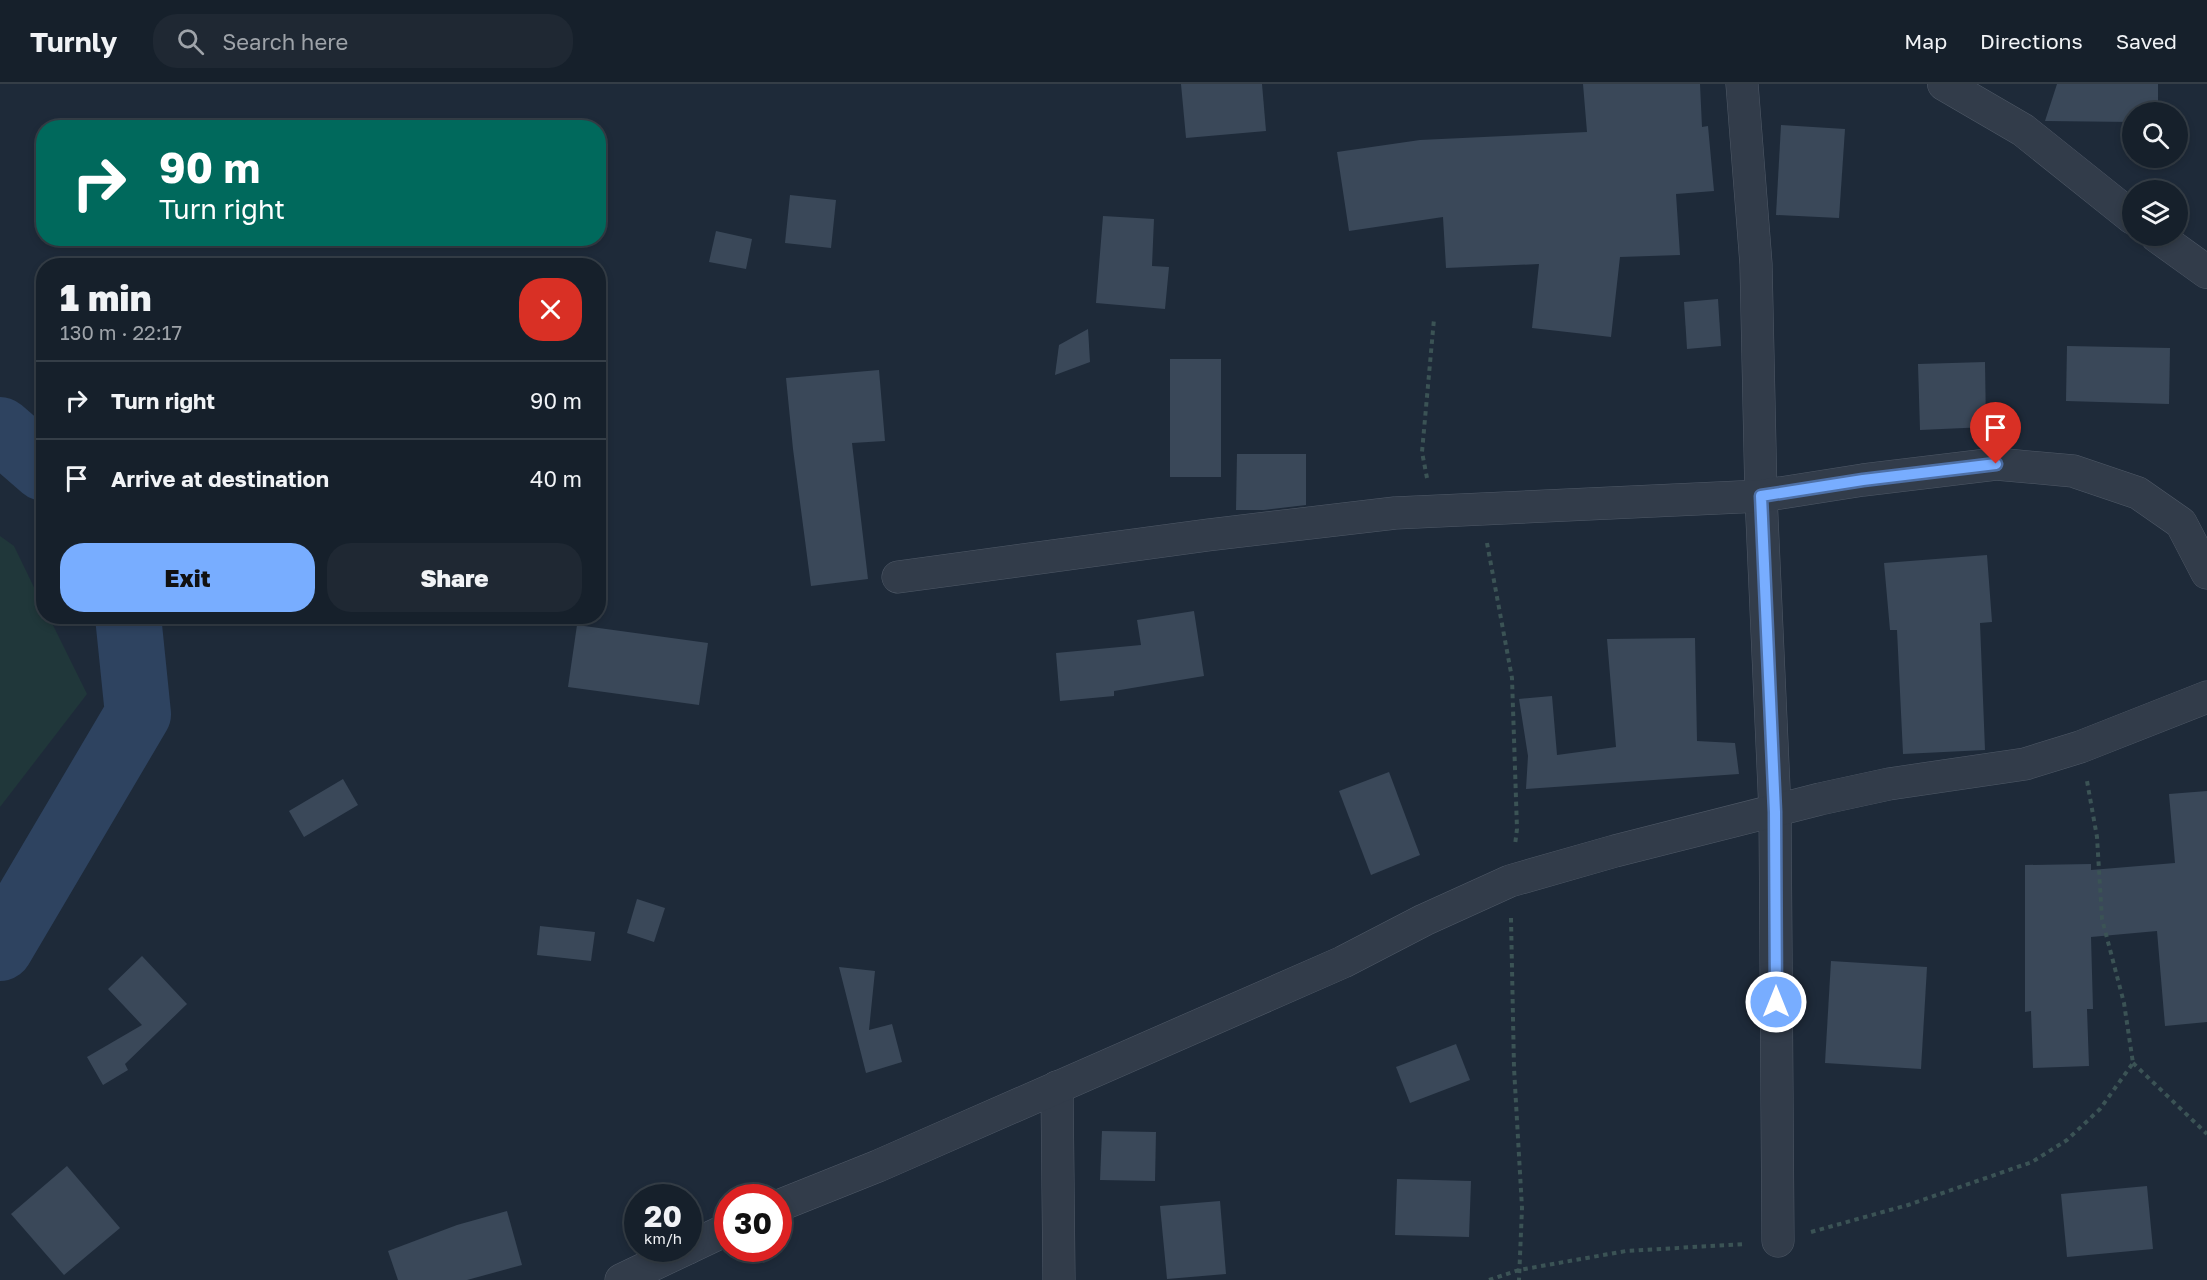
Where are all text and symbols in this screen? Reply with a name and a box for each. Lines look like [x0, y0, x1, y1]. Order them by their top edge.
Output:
search box [153, 14, 573, 68]
text: Turnly [30, 25, 117, 58]
icon: search [174, 25, 207, 58]
text: Search here [222, 28, 348, 55]
text: Map [1904, 28, 1947, 54]
text: Directions [1980, 28, 2083, 54]
text: Saved [2116, 28, 2177, 54]
map controls [2122, 102, 2188, 246]
button: search [2122, 102, 2188, 168]
text: 90 m [159, 142, 260, 192]
icon: right [60, 144, 138, 222]
button: layers [2122, 180, 2188, 246]
text: Turn right [159, 193, 285, 225]
text: 1 min [60, 276, 151, 319]
button: close [519, 278, 582, 341]
text: 130 m · 22:17 [60, 320, 182, 344]
icon: right [60, 384, 93, 417]
text: Turn right [111, 387, 215, 414]
text: 90 m [530, 387, 582, 414]
pin [1970, 402, 2021, 464]
icon: arrive [1979, 411, 2012, 444]
icon: arrive [60, 462, 93, 495]
text: Arrive at destination [111, 465, 329, 492]
text: 40 m [530, 465, 582, 492]
button: Exit [60, 543, 315, 612]
button: Share [327, 543, 582, 612]
position arrow [1744, 970, 1808, 1034]
speed limit sign: 30 [714, 1184, 792, 1262]
text: 20 [644, 1198, 682, 1234]
text: km/h [644, 1229, 682, 1247]

